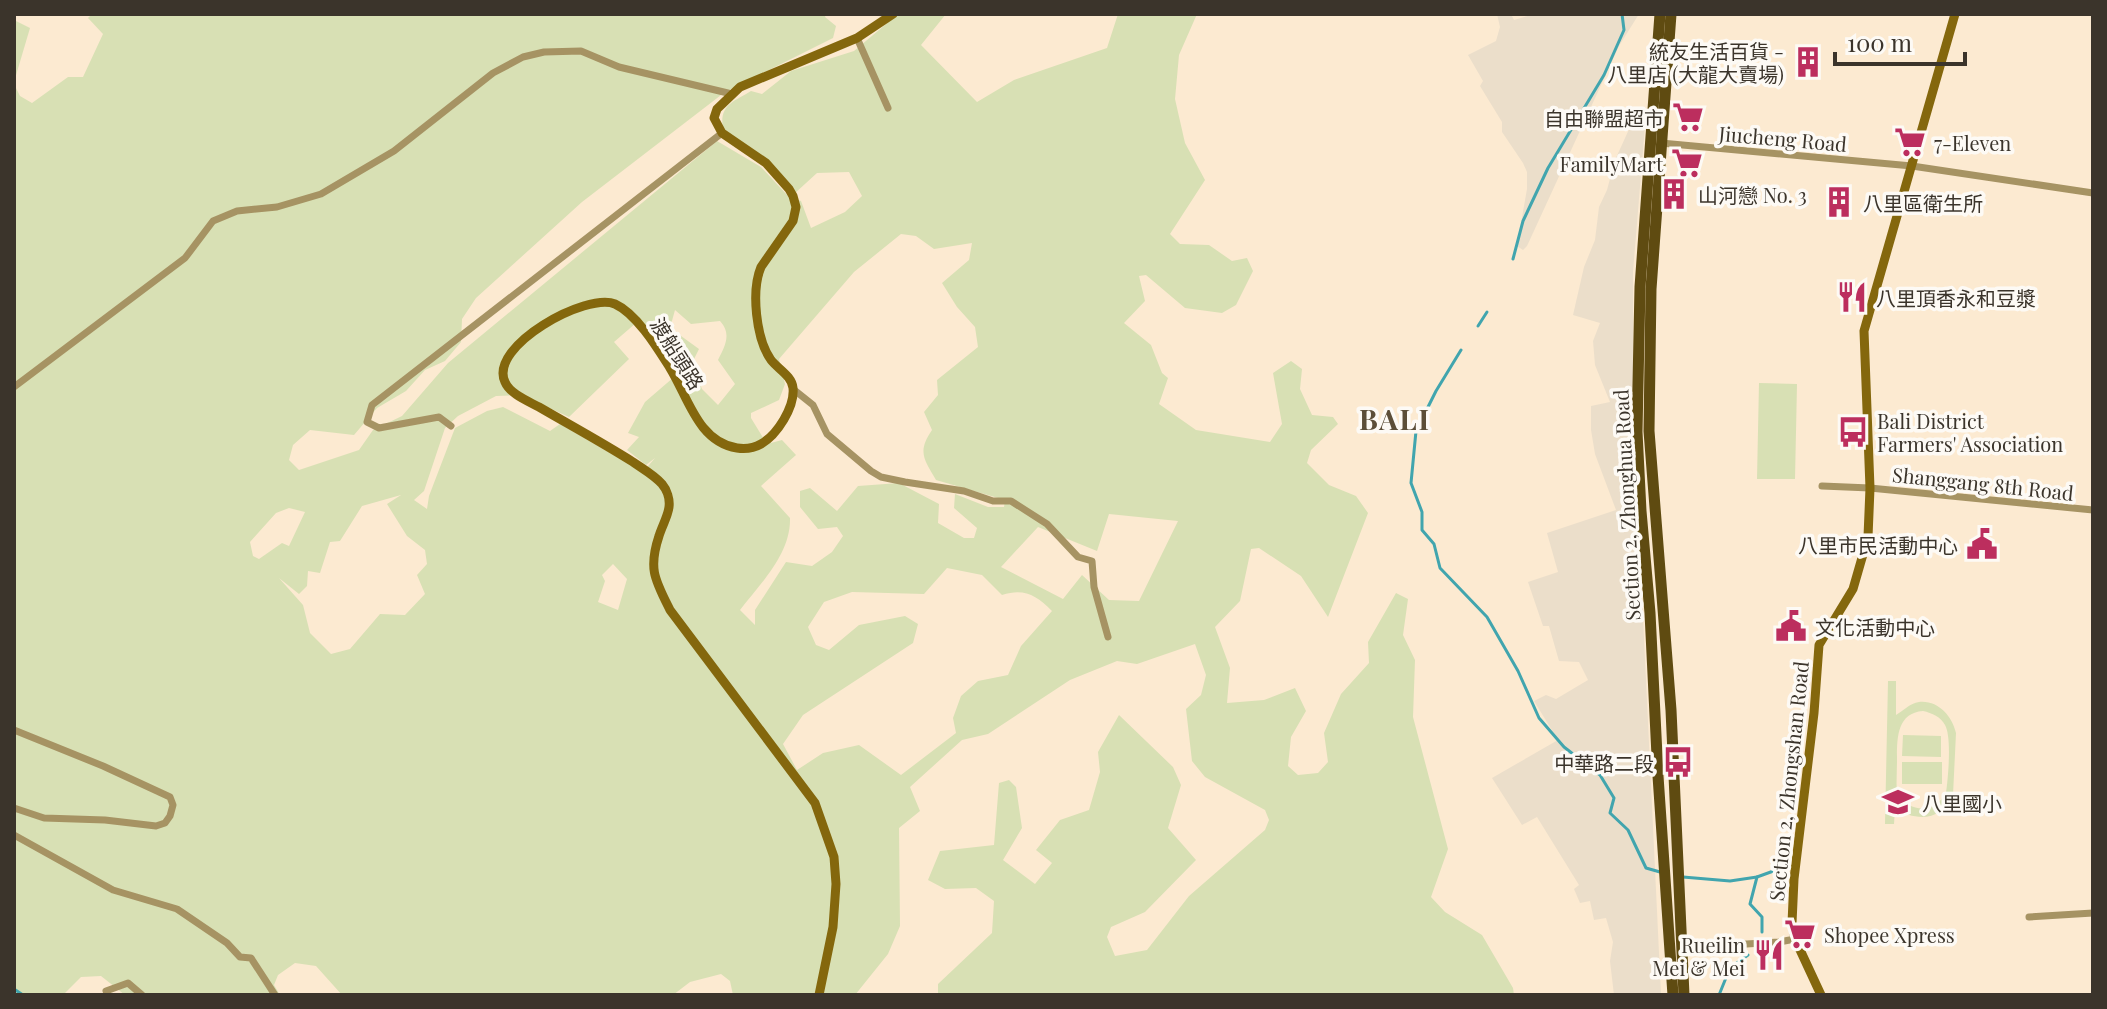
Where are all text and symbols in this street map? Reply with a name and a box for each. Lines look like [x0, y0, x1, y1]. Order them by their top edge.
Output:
scale bar [1835, 16, 1965, 66]
text: 100 m [1847, 26, 1912, 58]
place label: 統友生活百貨 - 八里店 (大龍大賣場) [1607, 37, 1784, 87]
building icon: 統友生活百貨 - 八里店 (大龍大賣場) [1791, 45, 1825, 79]
supermarket icon: 自由聯盟超市 [1671, 100, 1705, 134]
place label: 自由聯盟超市 [1544, 104, 1664, 131]
street label: Jiucheng Road [1717, 119, 1848, 157]
supermarket icon: 7-Eleven [1893, 125, 1927, 159]
place label: 7-Eleven [1934, 129, 2011, 156]
supermarket icon: FamilyMart [1670, 146, 1704, 180]
place label: FamilyMart [1560, 150, 1664, 177]
building icon: 山河戀 No. 3 [1657, 177, 1691, 211]
place label: 山河戀 No. 3 [1698, 181, 1807, 208]
building icon: 八里區衛生所 [1822, 185, 1856, 219]
place label: 八里區衛生所 [1863, 189, 1983, 216]
restaurant icon: 八里頂香永和豆漿 [1835, 280, 1869, 314]
place label: 八里頂香永和豆漿 [1876, 284, 2036, 311]
street label: 渡船頭路 [645, 312, 711, 394]
street label: Section 2, Zhonghua Road [1606, 388, 1646, 621]
district label: BALI [1359, 400, 1431, 437]
place label: Bali District Farmers' Association [1877, 407, 2063, 457]
bus stop icon: Bali District Farmers' Association [1836, 415, 1870, 449]
street label: Shanggang 8th Road [1891, 460, 2075, 506]
public building icon: 八里市民活動中心 [1965, 527, 1999, 561]
place label: 八里市民活動中心 [1798, 531, 1958, 558]
public building icon: 文化活動中心 [1774, 609, 1808, 643]
place label: 文化活動中心 [1815, 613, 1935, 640]
street label: Section 2, Zhongshan Road [1762, 659, 1814, 902]
bus stop icon: 中華路二段 [1661, 745, 1695, 779]
place label: 中華路二段 [1554, 749, 1654, 776]
school or university icon: 八里國小 [1881, 785, 1915, 819]
place label: 八里國小 [1922, 789, 2002, 816]
supermarket icon: Shopee Xpress [1783, 917, 1817, 951]
place label: Shopee Xpress [1824, 921, 1955, 948]
place label: Rueilin Mei & Mei [1652, 931, 1745, 981]
restaurant icon: Rueilin Mei & Mei [1752, 938, 1786, 972]

